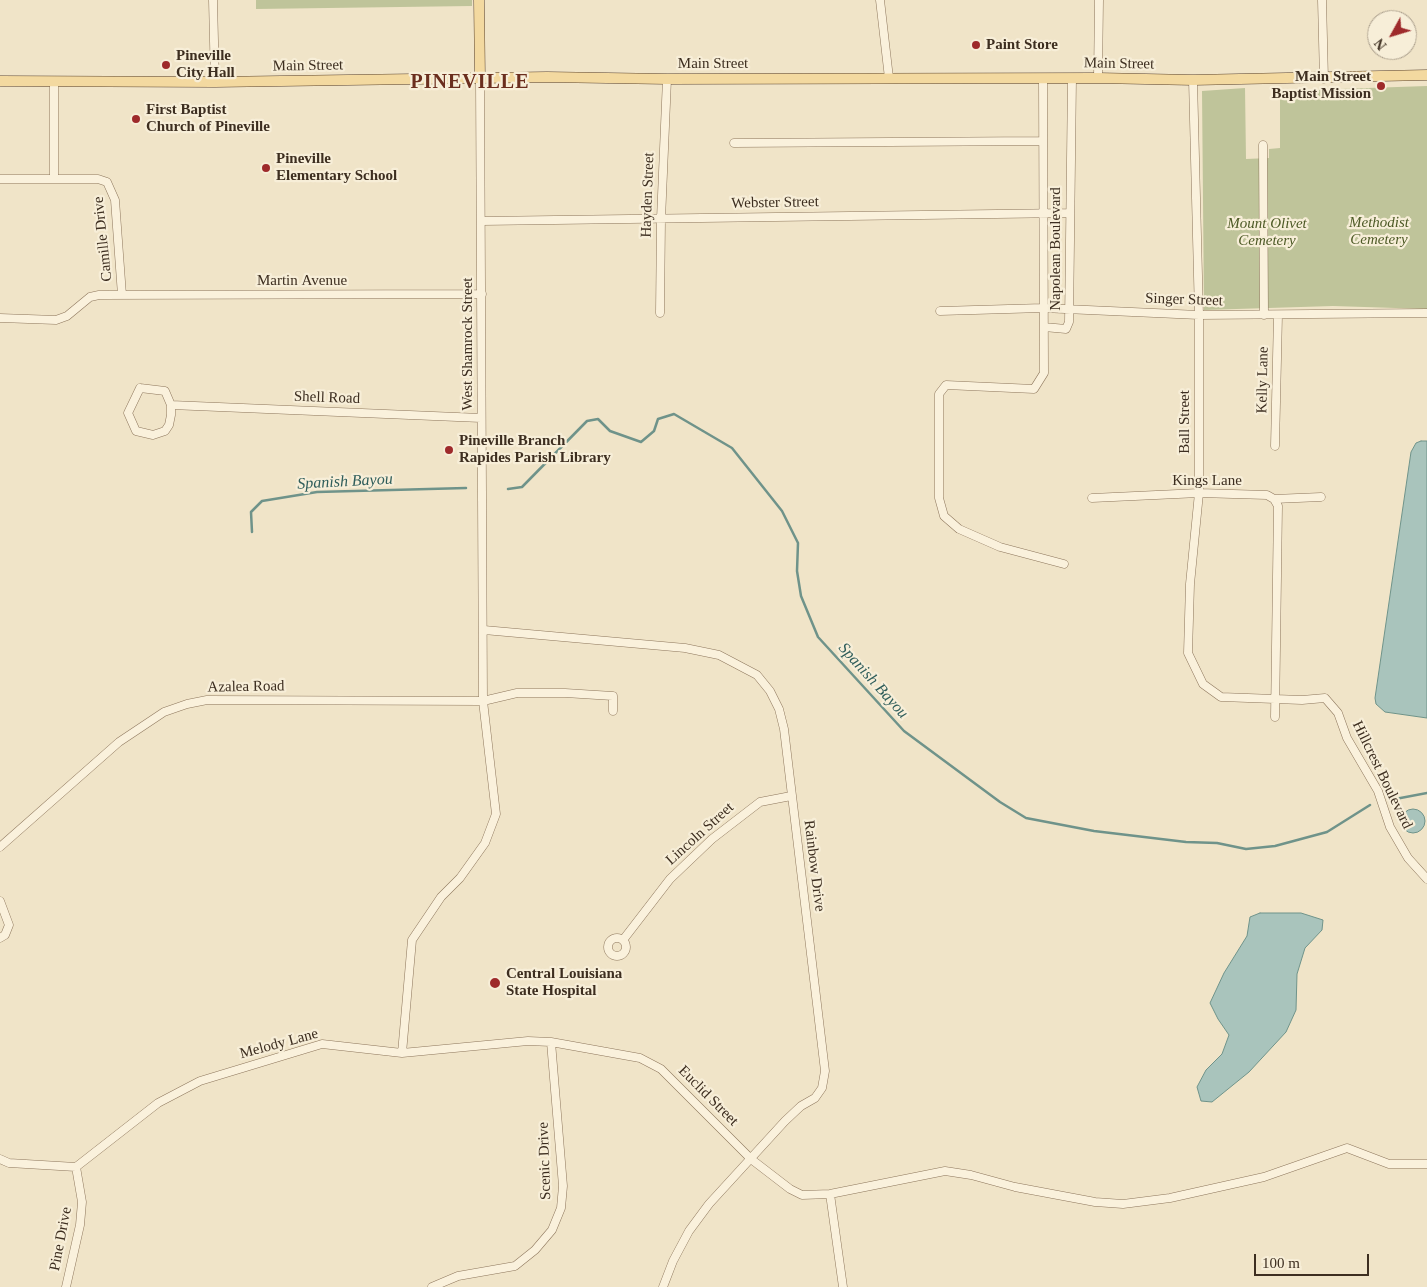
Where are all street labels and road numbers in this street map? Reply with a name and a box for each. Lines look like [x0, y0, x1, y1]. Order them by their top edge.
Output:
street label: Main Street [1084, 54, 1154, 74]
street label: Main Street [678, 55, 748, 73]
street label: Main Street [273, 56, 343, 76]
street label: Hayden Street [638, 152, 658, 238]
street label: Napolean Boulevard [1047, 187, 1065, 311]
street label: Webster Street [731, 193, 819, 213]
street label: Camille Drive [90, 196, 116, 282]
street label: Martin Avenue [257, 272, 347, 290]
street label: West Shamrock Street [459, 278, 477, 410]
street label: Singer Street [1145, 290, 1223, 310]
street label: Kelly Lane [1253, 346, 1273, 414]
street label: Shell Road [294, 388, 360, 408]
street label: Ball Street [1176, 390, 1194, 454]
street label: Kings Lane [1172, 472, 1242, 490]
street label: Azalea Road [207, 677, 285, 697]
street label: Hillcrest Boulevard [1348, 718, 1416, 832]
street label: Lincoln Street [662, 799, 738, 869]
street label: Rainbow Drive [799, 819, 829, 913]
street label: Melody Lane [238, 1025, 320, 1063]
street label: Euclid Street [674, 1062, 742, 1130]
street label: Scenic Drive [535, 1122, 555, 1200]
street label: Pine Drive [46, 1206, 76, 1272]

